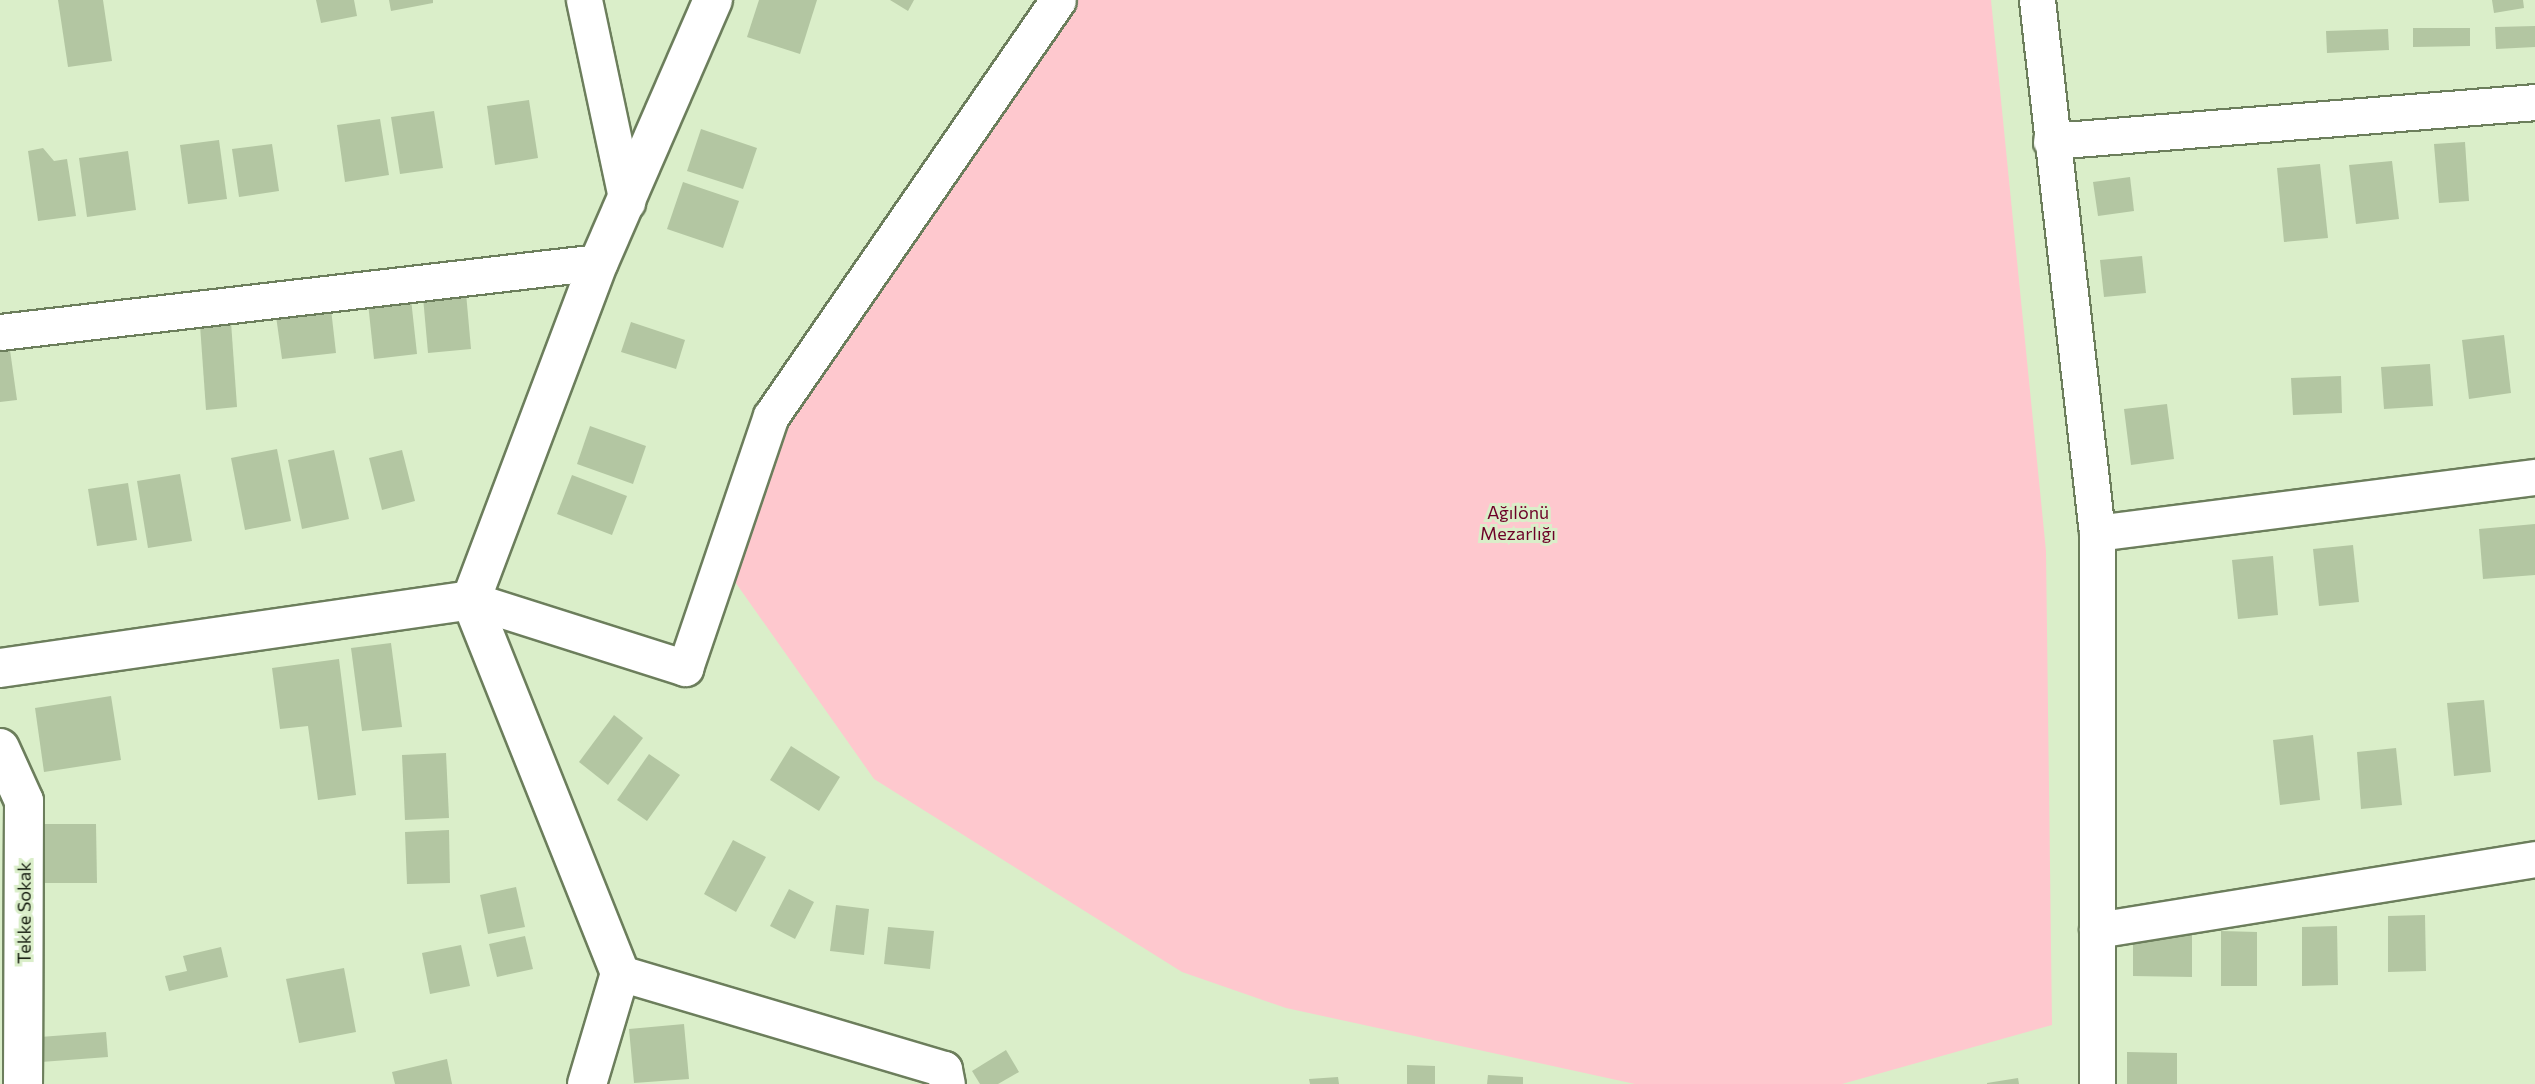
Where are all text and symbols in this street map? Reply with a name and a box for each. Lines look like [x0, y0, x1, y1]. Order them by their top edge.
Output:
park label: Ağılönü Mezarlığı [1480, 502, 1556, 544]
street label: Tekke Sokak [13, 862, 35, 964]

